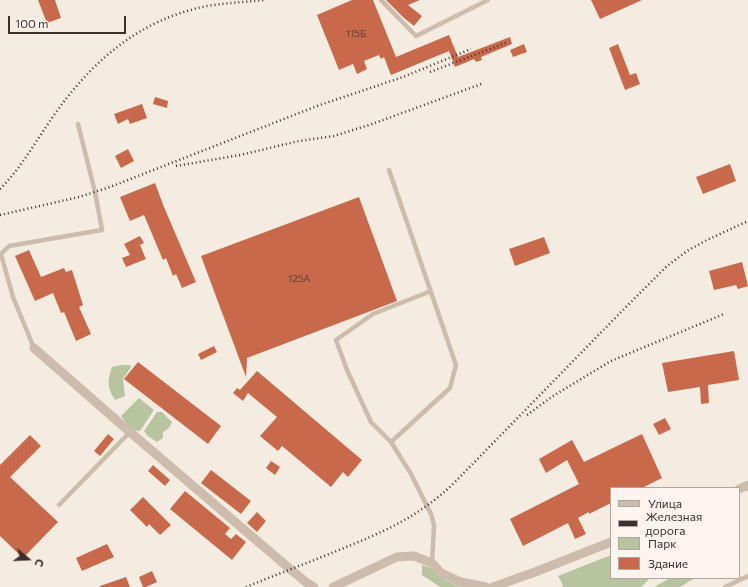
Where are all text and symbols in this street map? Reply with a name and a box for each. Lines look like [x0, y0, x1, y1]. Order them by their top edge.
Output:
scale bar [10, 8, 128, 34]
text: 100 m [15, 16, 49, 30]
house number: 115Б [346, 28, 366, 40]
house number: 125А [288, 273, 310, 285]
legend [610, 487, 740, 579]
text: Улица [648, 496, 682, 510]
text: Железная дорога [646, 509, 702, 537]
text: Парк [648, 536, 677, 550]
north arrow [8, 539, 48, 579]
text: Здание [648, 556, 688, 570]
text: С [32, 557, 47, 569]

